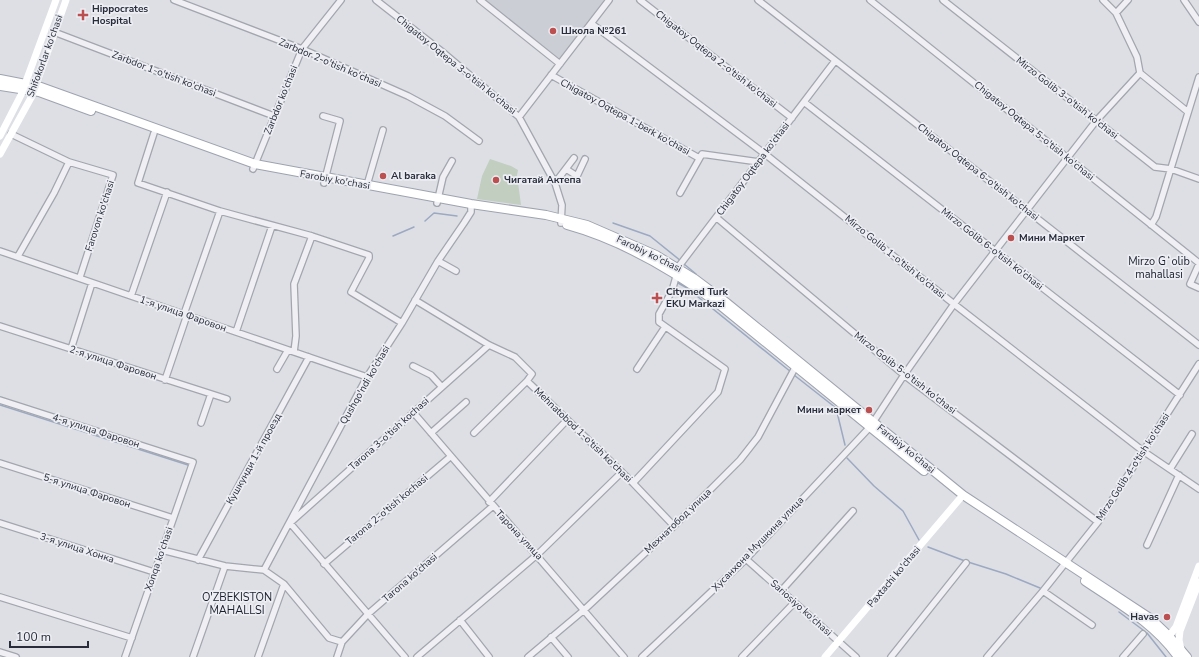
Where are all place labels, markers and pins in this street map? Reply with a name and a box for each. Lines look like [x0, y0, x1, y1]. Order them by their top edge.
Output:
place label: Hippocrates Hospital [92, 2, 148, 28]
marker: Hippocrates Hospital [77, 9, 89, 21]
place label: Школа №261 [561, 24, 626, 38]
marker: Школа №261 [548, 26, 558, 36]
place label: Al baraka [391, 169, 436, 183]
marker: Al baraka [378, 171, 388, 181]
place label: Чигатай Актепа [504, 173, 581, 187]
marker: Чигатай Актепа [491, 175, 501, 185]
place label: Мини Маркет [1019, 231, 1085, 245]
marker: Мини Маркет [1006, 233, 1016, 243]
place label: Citymed Turk EKU Markazi [666, 285, 729, 311]
marker: Citymed Turk EKU Markazi [651, 292, 663, 304]
place label: Мини маркет [797, 403, 861, 417]
marker: Мини маркет [864, 405, 874, 415]
place label: Havas [1130, 610, 1159, 624]
marker: Havas [1162, 612, 1172, 622]

